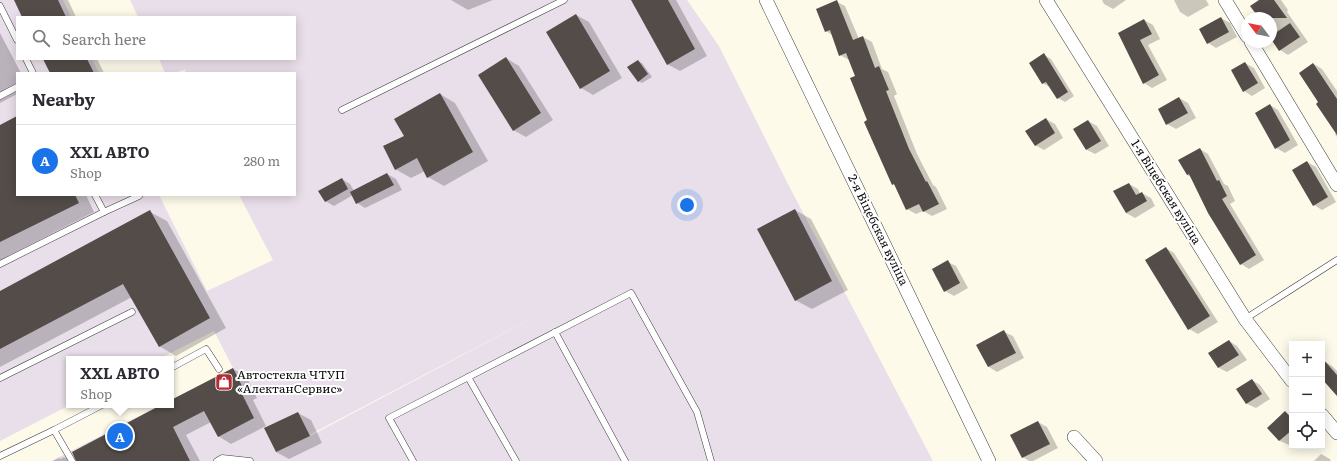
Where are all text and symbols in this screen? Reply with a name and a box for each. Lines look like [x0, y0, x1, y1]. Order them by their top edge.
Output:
north arrow [1241, 12, 1277, 48]
search box [16, 16, 296, 60]
icon: search [30, 27, 52, 49]
text: Search here [62, 27, 146, 50]
text: Nearby [32, 86, 95, 111]
street label: 1-я Віцебская вуліца [1127, 136, 1207, 248]
text: XXL АВТО [70, 140, 149, 163]
text: A [40, 151, 50, 170]
text: 280 m [244, 151, 280, 170]
text: Shop [70, 163, 102, 182]
street label: 2-я Віцебская вуліца [844, 171, 914, 289]
your location [677, 195, 697, 215]
map controls [1289, 341, 1325, 449]
button: + [1289, 341, 1325, 377]
popup [66, 356, 174, 408]
text: XXL АВТО [80, 361, 160, 384]
place label: Автостекла ЧТУП «АлектанСервис» [237, 365, 345, 397]
shop icon: Автостекла ЧТУП «АлектанСервис» [214, 372, 234, 392]
button: − [1289, 377, 1325, 413]
text: Shop [80, 384, 112, 403]
button: locate [1289, 413, 1325, 449]
pin: A [107, 421, 133, 451]

